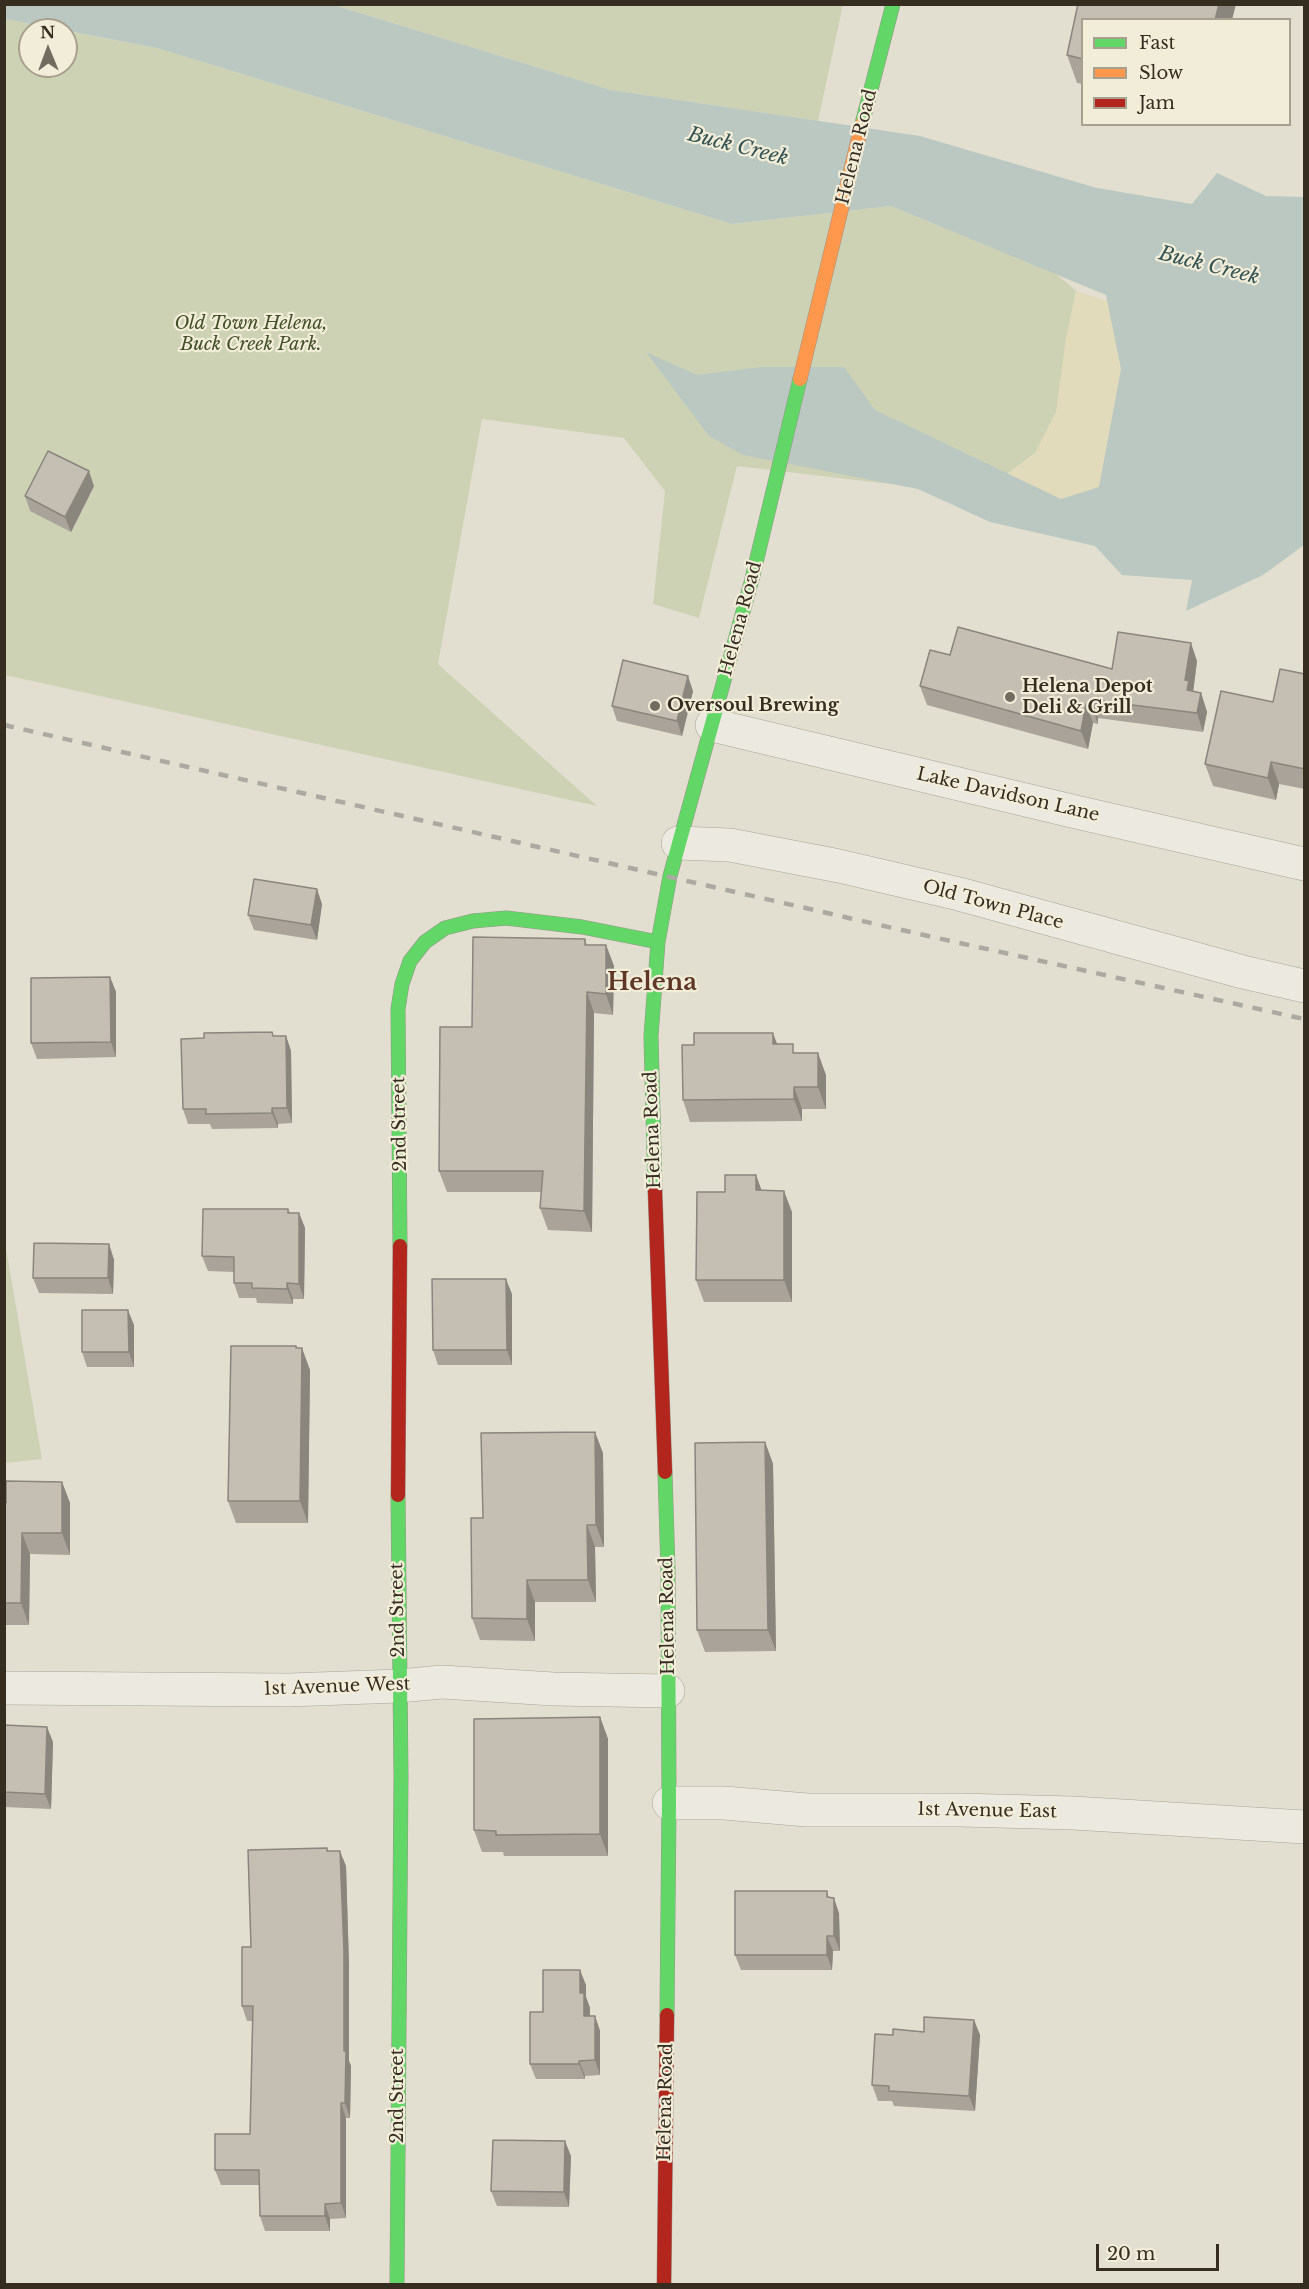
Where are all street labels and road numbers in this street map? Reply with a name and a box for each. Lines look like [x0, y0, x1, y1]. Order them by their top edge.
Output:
street label: Helena Road [832, 87, 882, 207]
street label: Helena Road [715, 559, 767, 679]
street label: Lake Davidson Lane [915, 763, 1101, 827]
street label: Old Town Place [920, 876, 1066, 934]
street label: Helena Road [640, 1071, 666, 1189]
street label: 2nd Street [388, 1076, 412, 1172]
street label: Helena Road [656, 1557, 680, 1675]
street label: 2nd Street [386, 1562, 410, 1658]
street label: 1st Avenue West [263, 1674, 411, 1700]
street label: 1st Avenue East [917, 1799, 1057, 1823]
street label: Helena Road [654, 2043, 678, 2161]
street label: 2nd Street [387, 2049, 409, 2143]

